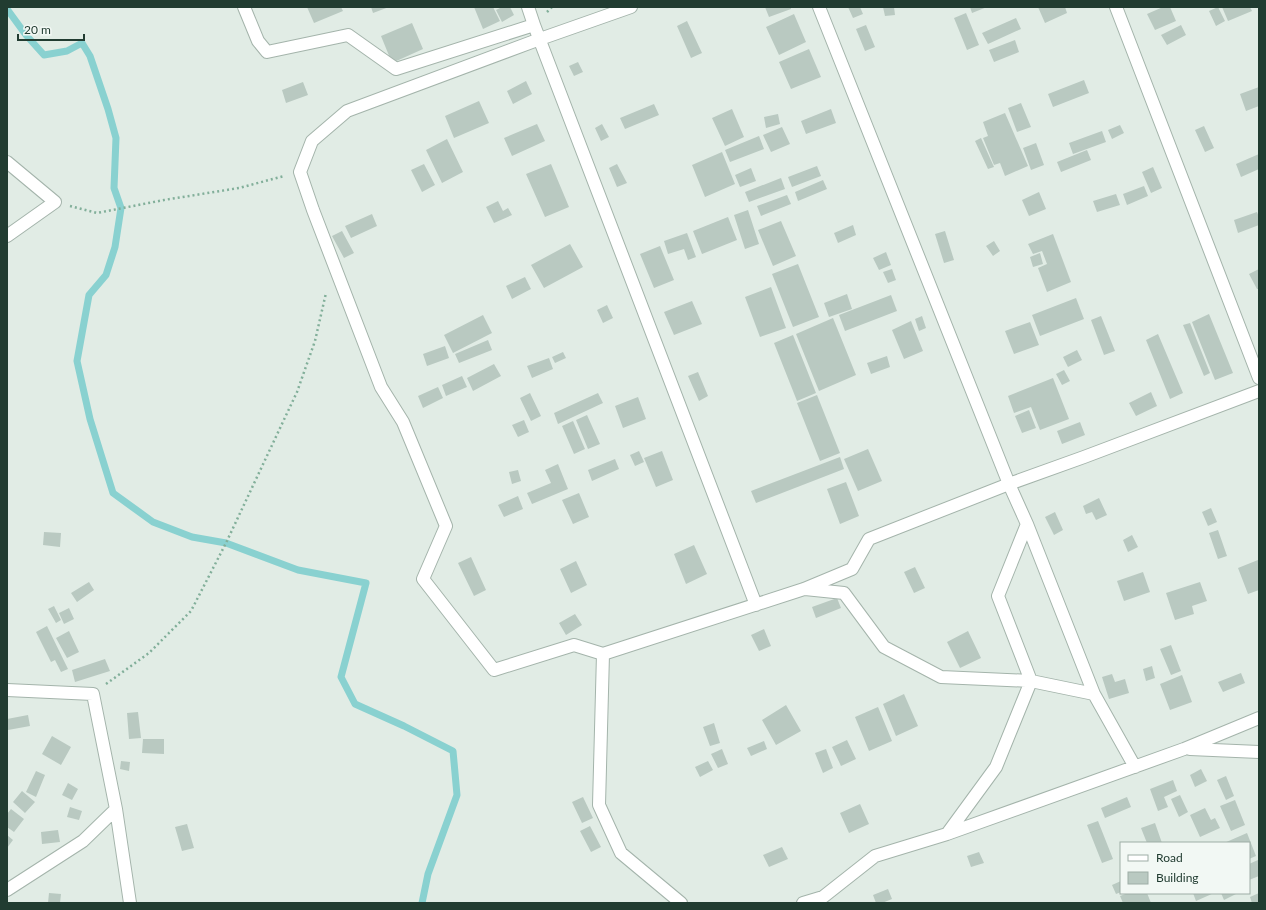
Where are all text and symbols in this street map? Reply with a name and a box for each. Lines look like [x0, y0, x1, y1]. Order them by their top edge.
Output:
scale bar [18, 16, 84, 42]
text: 20 m [24, 22, 51, 37]
legend [1120, 842, 1250, 894]
text: Road [1156, 850, 1183, 865]
text: Building [1156, 870, 1199, 885]

